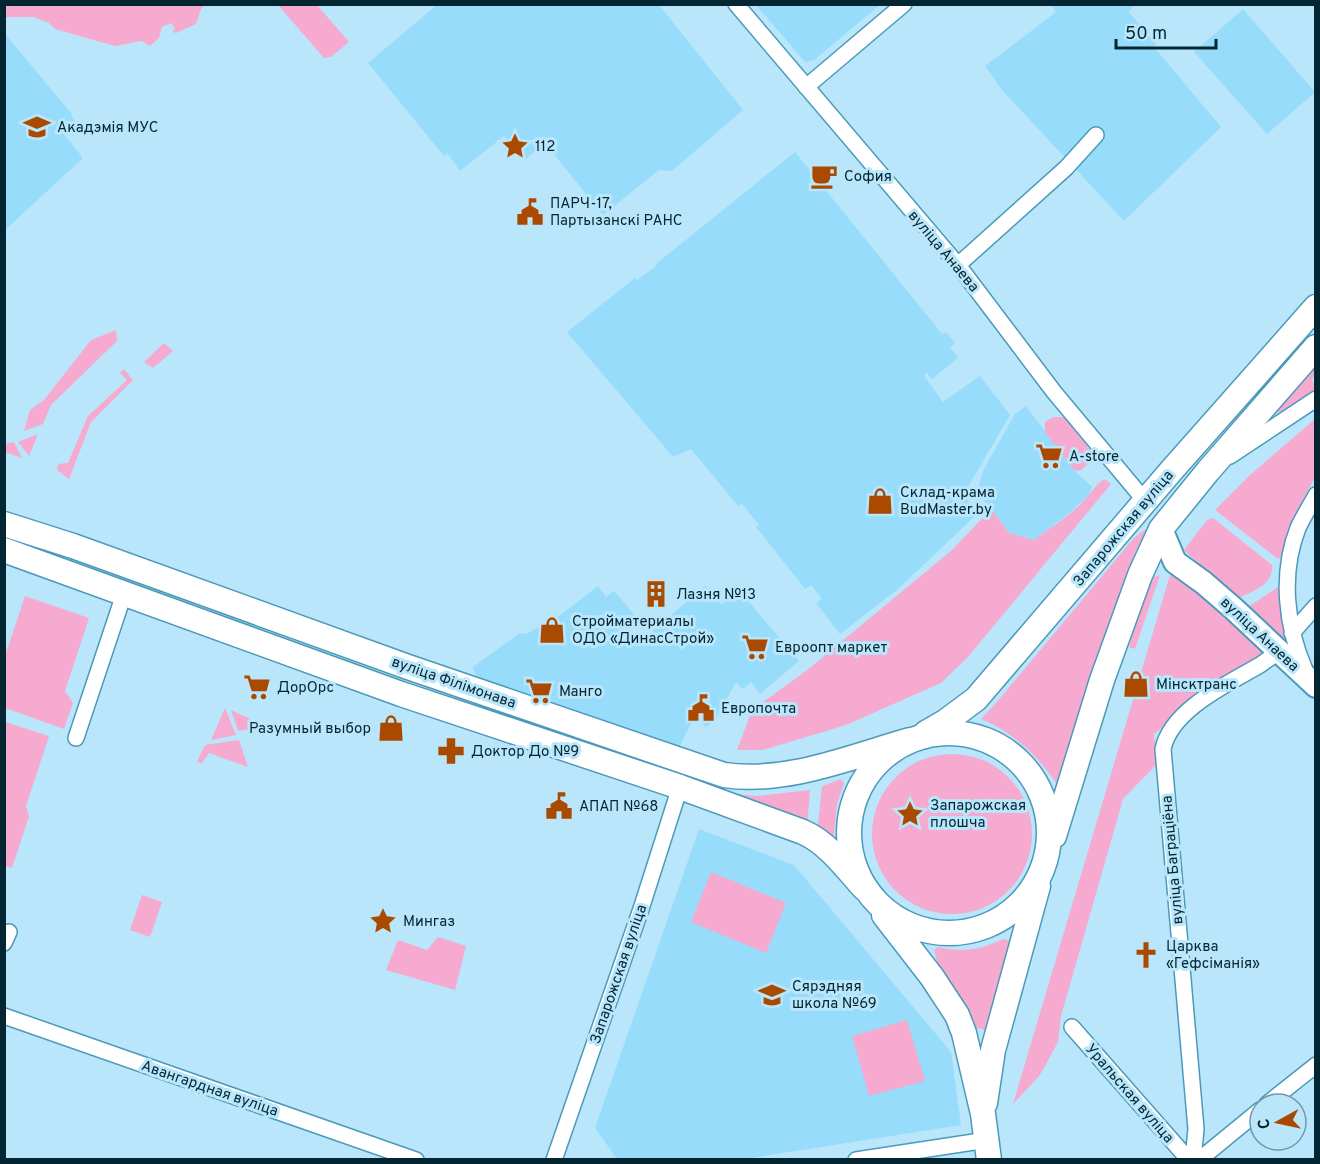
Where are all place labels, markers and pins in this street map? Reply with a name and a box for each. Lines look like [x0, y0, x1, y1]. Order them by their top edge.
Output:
school or university icon: Акадэмія МУС [22, 112, 52, 142]
place label: Акадэмія МУС [57, 119, 159, 138]
place icon: 112 [500, 131, 530, 161]
place label: 112 [535, 138, 555, 157]
cafe icon: София [809, 161, 839, 191]
place label: София [844, 168, 892, 187]
place label: ПАРЧ-17, Партызанскі РАНС [550, 195, 683, 231]
public building icon: ПАРЧ-17, Партызанскі РАНС [515, 197, 545, 227]
supermarket icon: А-store [1034, 441, 1064, 471]
place label: А-store [1069, 448, 1119, 467]
place label: Склад-крама BudMaster.by [900, 484, 995, 520]
shop icon: Склад-крама BudMaster.by [865, 486, 895, 516]
building icon: Лазня №13 [641, 579, 671, 609]
place label: Лазня №13 [676, 586, 756, 605]
place label: Стройматериалы ОДО «ДинасСтрой» [572, 613, 714, 649]
shop icon: Стройматериалы ОДО «ДинасСтрой» [537, 615, 567, 645]
supermarket icon: Евроопт маркет [740, 632, 770, 662]
place label: Евроопт маркет [775, 639, 887, 658]
shop icon: Мінсктранс [1121, 669, 1151, 699]
supermarket icon: ДорОрс [242, 672, 272, 702]
supermarket icon: Манго [524, 676, 554, 706]
place label: Мінсктранс [1156, 676, 1237, 695]
place label: ДорОрс [277, 679, 334, 698]
place label: Манго [559, 683, 602, 702]
public building icon: Европочта [686, 693, 716, 723]
place label: Европочта [721, 700, 796, 719]
shop icon: Разумный выбор [376, 713, 406, 743]
place label: Разумный выбор [249, 720, 371, 739]
pharmacy icon: Доктор До №9 [436, 736, 466, 766]
place label: Доктор До №9 [471, 743, 579, 762]
public building icon: АПАП №68 [544, 791, 574, 821]
place label: Запарожская плошча [930, 797, 1026, 833]
place label: АПАП №68 [579, 798, 659, 817]
place icon: Запарожская плошча [895, 799, 925, 829]
place icon: Мингаз [368, 906, 398, 936]
place label: Мингаз [403, 913, 455, 932]
place label: Царква «Гефсіманія» [1166, 938, 1260, 974]
church icon: Царква «Гефсіманія» [1131, 940, 1161, 970]
place label: Сярэдняя школа №69 [792, 978, 877, 1014]
school or university icon: Сярэдняя школа №69 [757, 980, 787, 1010]

